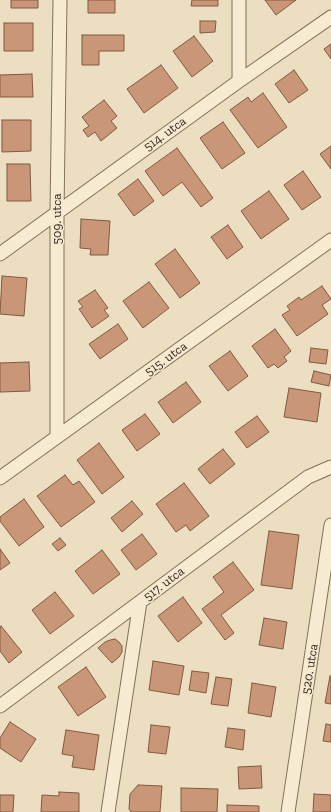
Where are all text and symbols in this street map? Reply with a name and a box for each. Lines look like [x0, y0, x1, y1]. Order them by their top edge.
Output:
street label: 514. utca [141, 113, 189, 155]
street label: 509. utca [49, 193, 65, 245]
street label: 515. utca [142, 338, 190, 380]
street label: 517. utca [141, 564, 187, 604]
street label: 520. utca [298, 643, 322, 695]

